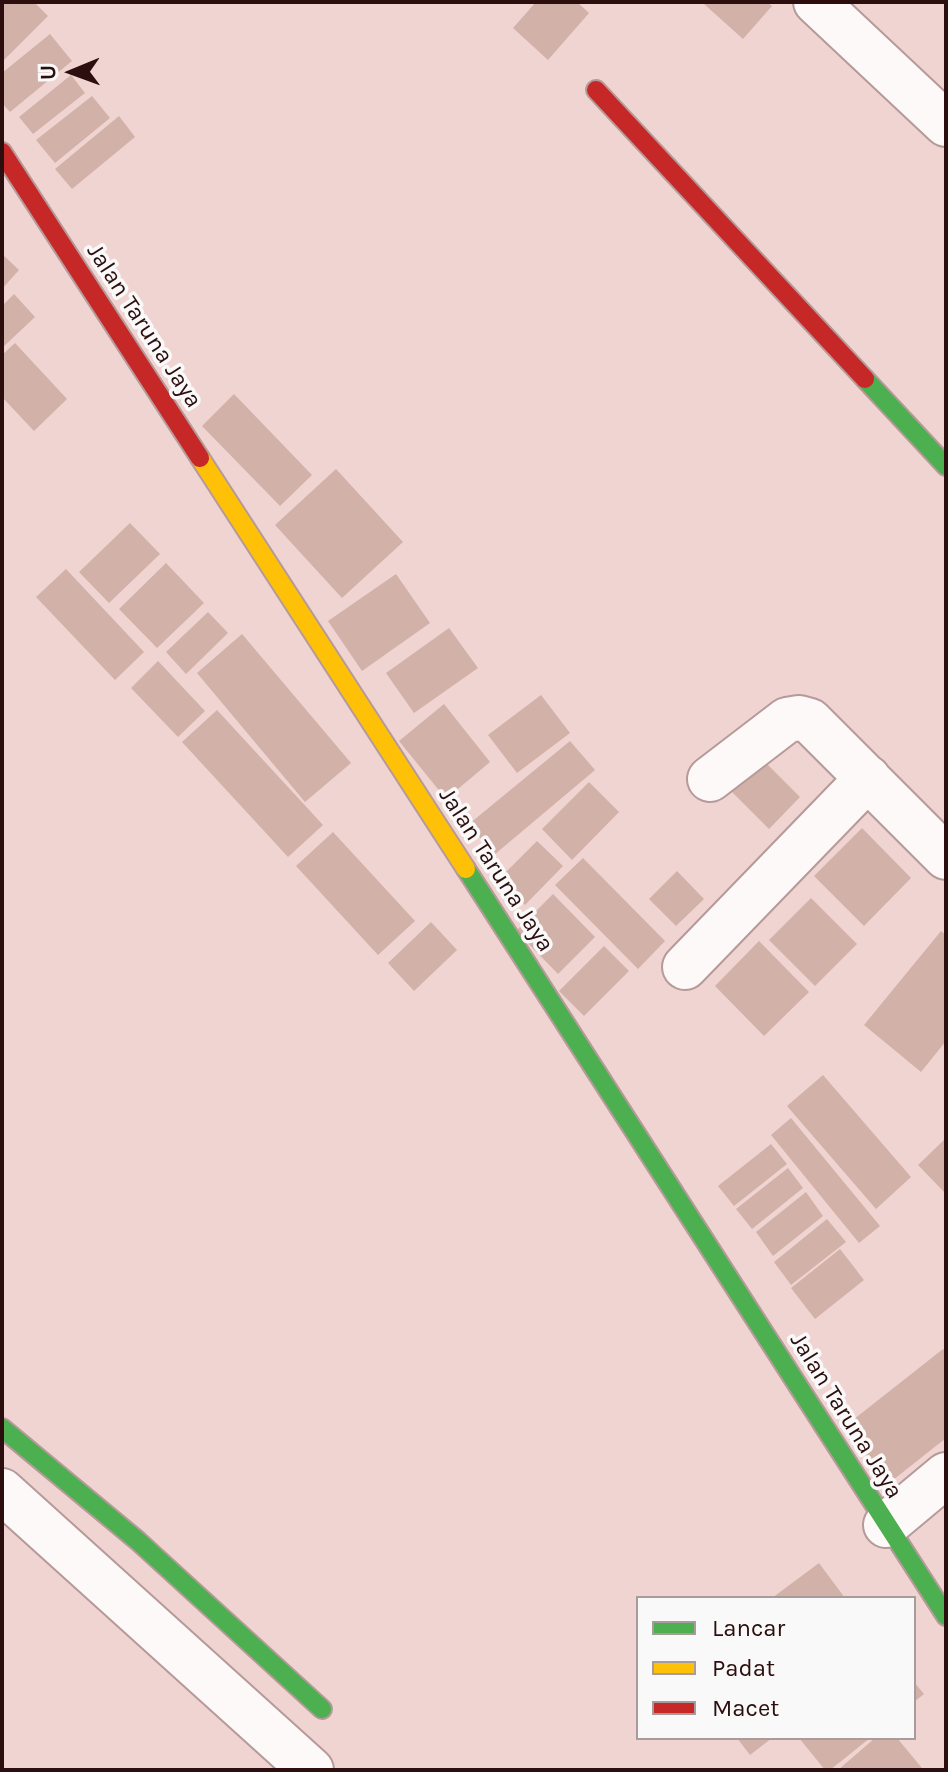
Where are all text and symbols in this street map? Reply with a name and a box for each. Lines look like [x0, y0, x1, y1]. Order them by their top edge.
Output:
north arrow [32, 32, 112, 112]
text: U [35, 65, 61, 80]
street label: Jalan Taruna Jaya [80, 238, 208, 414]
street label: Jalan Taruna Jaya [432, 782, 560, 958]
street label: Jalan Taruna Jaya [783, 1328, 909, 1504]
legend [636, 1596, 916, 1740]
text: Lancar [712, 1614, 785, 1642]
text: Padat [712, 1654, 775, 1682]
text: Macet [712, 1694, 779, 1722]

